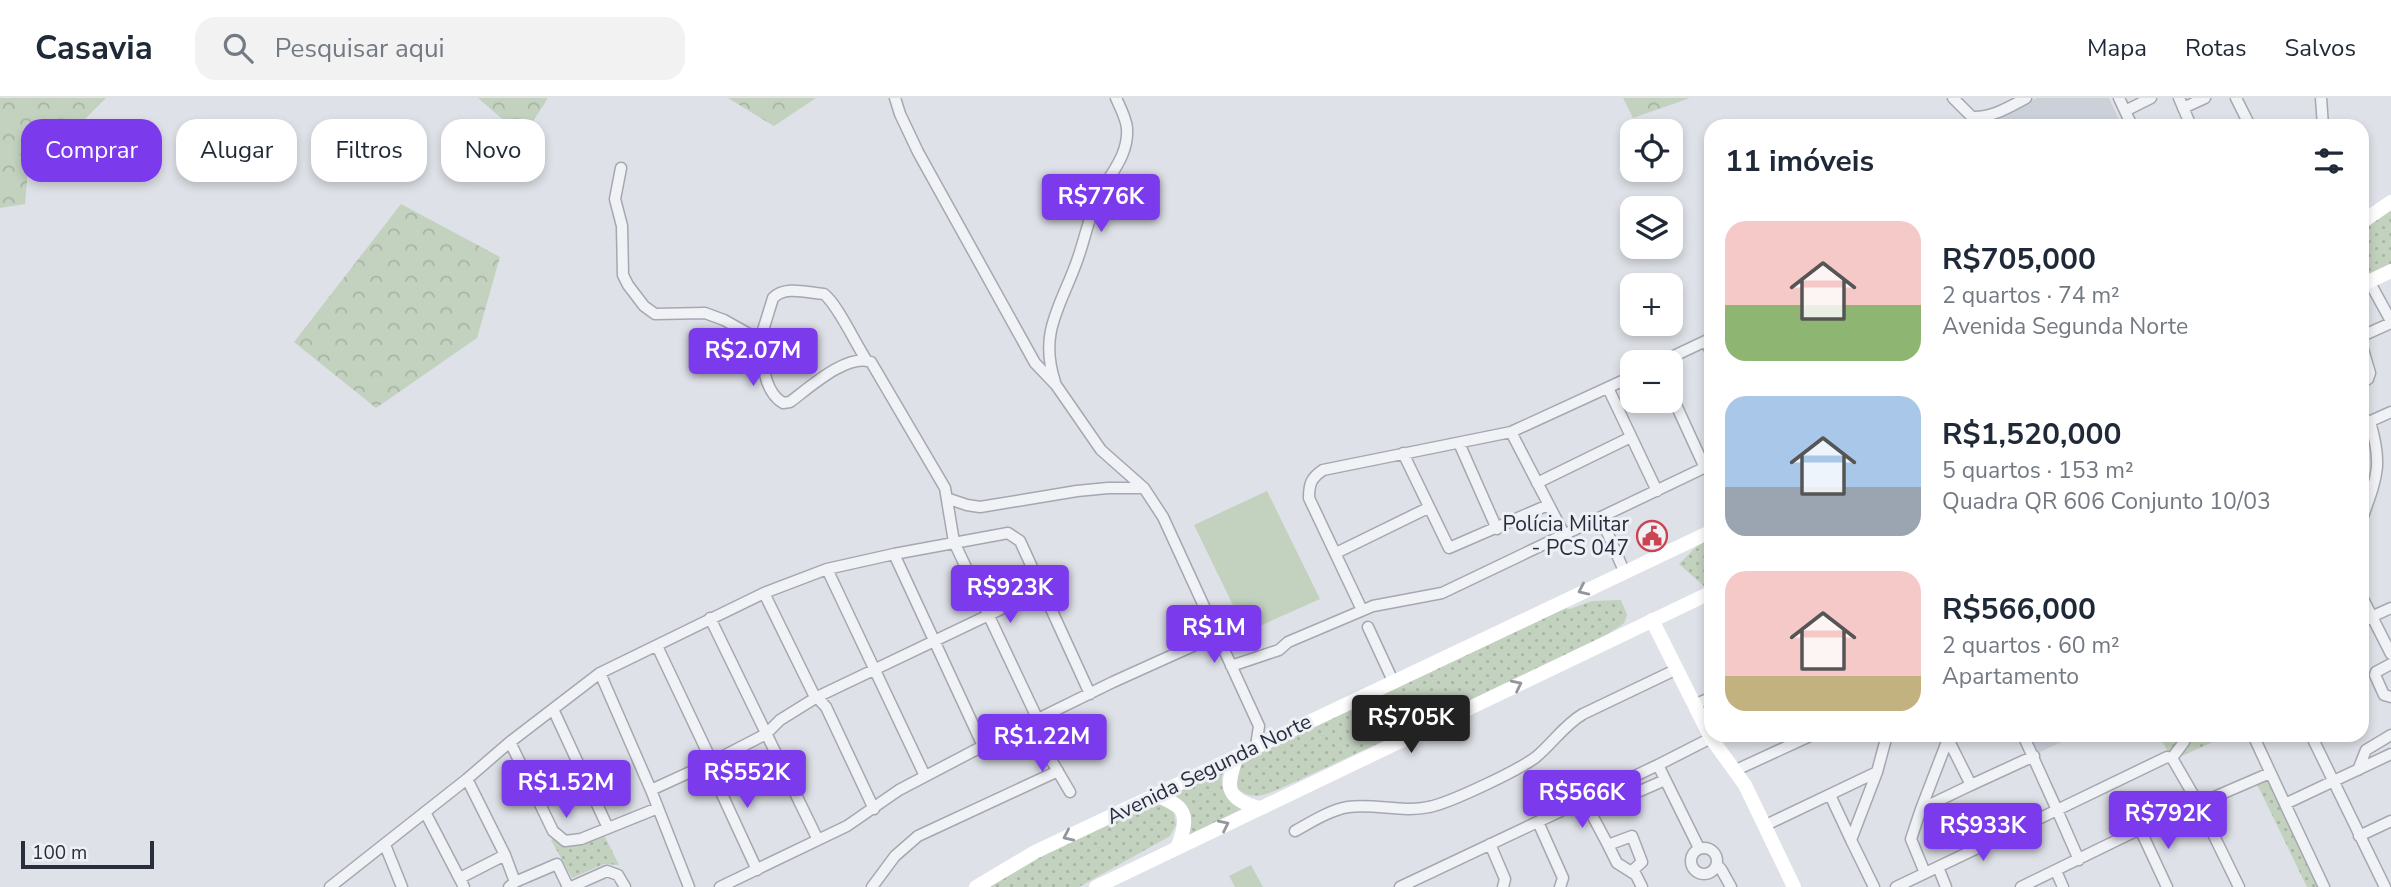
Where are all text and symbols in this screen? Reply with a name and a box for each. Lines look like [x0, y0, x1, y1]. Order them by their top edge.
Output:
search box [195, 17, 685, 80]
text: Casavia [35, 26, 153, 71]
icon: search [219, 29, 257, 67]
text: Pesquisar aqui [275, 31, 445, 66]
text: Mapa [2087, 32, 2147, 64]
text: Rotas [2185, 32, 2247, 64]
text: Salvos [2285, 32, 2356, 64]
chip: Comprar [21, 119, 162, 182]
chip: Alugar [176, 119, 297, 182]
chip: Filtros [311, 119, 427, 182]
chip: Novo [441, 119, 545, 182]
map controls [1620, 119, 1683, 413]
button: locate [1620, 119, 1683, 182]
text: 11 imóveis [1725, 141, 1874, 182]
icon: filters [2310, 142, 2348, 180]
pin: R$776K [1044, 174, 1158, 234]
text: R$776K [1058, 181, 1144, 212]
button: layers [1620, 196, 1683, 259]
text: R$705,000 [1942, 239, 2096, 280]
icon: home [1781, 249, 1865, 333]
button: + [1620, 273, 1683, 336]
text: 2 quartos · 74 m² [1942, 280, 2120, 311]
text: Avenida Segunda Norte [1942, 311, 2188, 342]
pin: R$2.07M [688, 328, 818, 388]
text: R$2.07M [705, 335, 801, 366]
button: − [1620, 350, 1683, 413]
text: R$1,520,000 [1942, 414, 2121, 455]
icon: home [1781, 424, 1865, 508]
text: 5 quartos · 153 m² [1942, 455, 2134, 486]
text: Quadra QR 606 Conjunto 10/03 [1942, 486, 2271, 517]
place label: Polícia Militar - PCS 047 [1502, 510, 1629, 562]
public building icon: Polícia Militar - PCS 047 [1635, 519, 1669, 553]
pin: R$923K [953, 566, 1067, 625]
text: R$923K [967, 572, 1053, 603]
one-way arrow [1578, 582, 1590, 596]
text: R$566,000 [1942, 589, 2096, 630]
icon: home [1781, 599, 1865, 683]
pin: R$1M [1173, 606, 1255, 665]
text: R$1M [1182, 612, 1246, 643]
text: 2 quartos · 60 m² [1942, 630, 2120, 661]
text: Apartamento [1942, 661, 2079, 692]
one-way arrow [1510, 679, 1523, 693]
pin: R$705K [1354, 696, 1468, 755]
text: R$705K [1368, 702, 1454, 733]
street label: Avenida Segunda Norte [1102, 707, 1316, 831]
pin: R$1.22M [977, 714, 1107, 774]
text: R$1.22M [994, 721, 1090, 752]
pin: R$552K [690, 750, 804, 810]
text: R$552K [704, 757, 790, 788]
pin: R$1.52M [501, 760, 631, 820]
text: R$1.52M [518, 767, 614, 798]
pin: R$566K [1525, 770, 1639, 830]
text: R$566K [1539, 777, 1625, 808]
pin: R$792K [2111, 792, 2225, 851]
text: R$792K [2125, 798, 2211, 829]
pin: R$933K [1926, 804, 2040, 863]
text: R$933K [1940, 810, 2026, 841]
one-way arrow [1217, 820, 1229, 834]
one-way arrow [1063, 828, 1075, 842]
scale bar [21, 838, 154, 870]
text: 100 m [32, 840, 87, 866]

